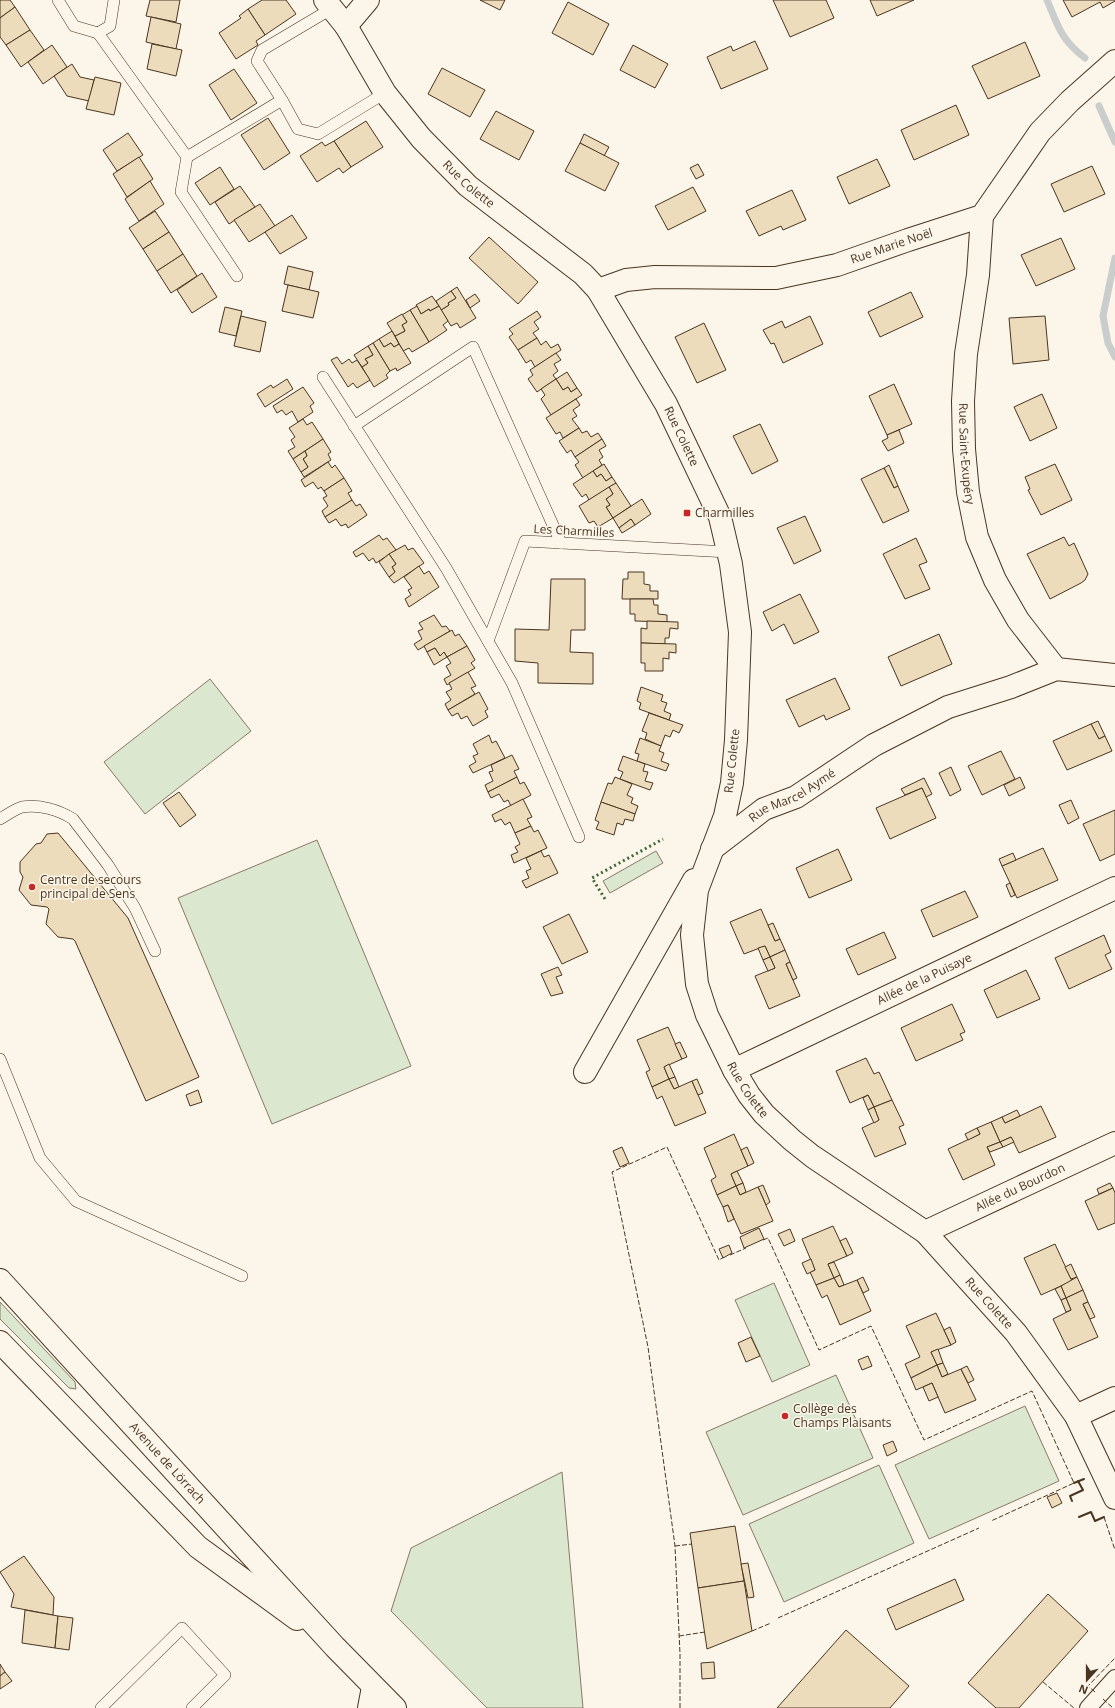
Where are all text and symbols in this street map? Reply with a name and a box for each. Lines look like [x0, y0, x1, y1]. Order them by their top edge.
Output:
street label: Rue Colette [439, 156, 499, 212]
street label: Rue Marie Noël [848, 224, 935, 268]
street label: Rue Colette [660, 403, 704, 469]
street label: Rue Saint-Exupéry [955, 403, 979, 507]
place label: Charmilles [695, 504, 754, 521]
marker: Charmilles [682, 508, 692, 518]
street label: Les Charmilles [533, 520, 615, 541]
street label: Rue Colette [720, 728, 743, 794]
street label: Rue Marcel Aymé [745, 764, 839, 826]
place label: Centre de secours principal de Sens [40, 871, 142, 902]
marker: Centre de secours principal de Sens [27, 882, 37, 892]
street label: Allée de la Puisaye [874, 949, 975, 1008]
street label: Rue Colette [723, 1059, 773, 1122]
street label: Allée du Bourdon [972, 1159, 1068, 1215]
street label: Rue Colette [962, 1273, 1018, 1333]
place label: Collège des Champs Plaisants [793, 1400, 892, 1431]
marker: Collège des Champs Plaisants [780, 1411, 790, 1421]
street label: Avenue de Lörrach [126, 1418, 209, 1507]
north arrow [1067, 1660, 1107, 1700]
text: N [1076, 1681, 1090, 1698]

